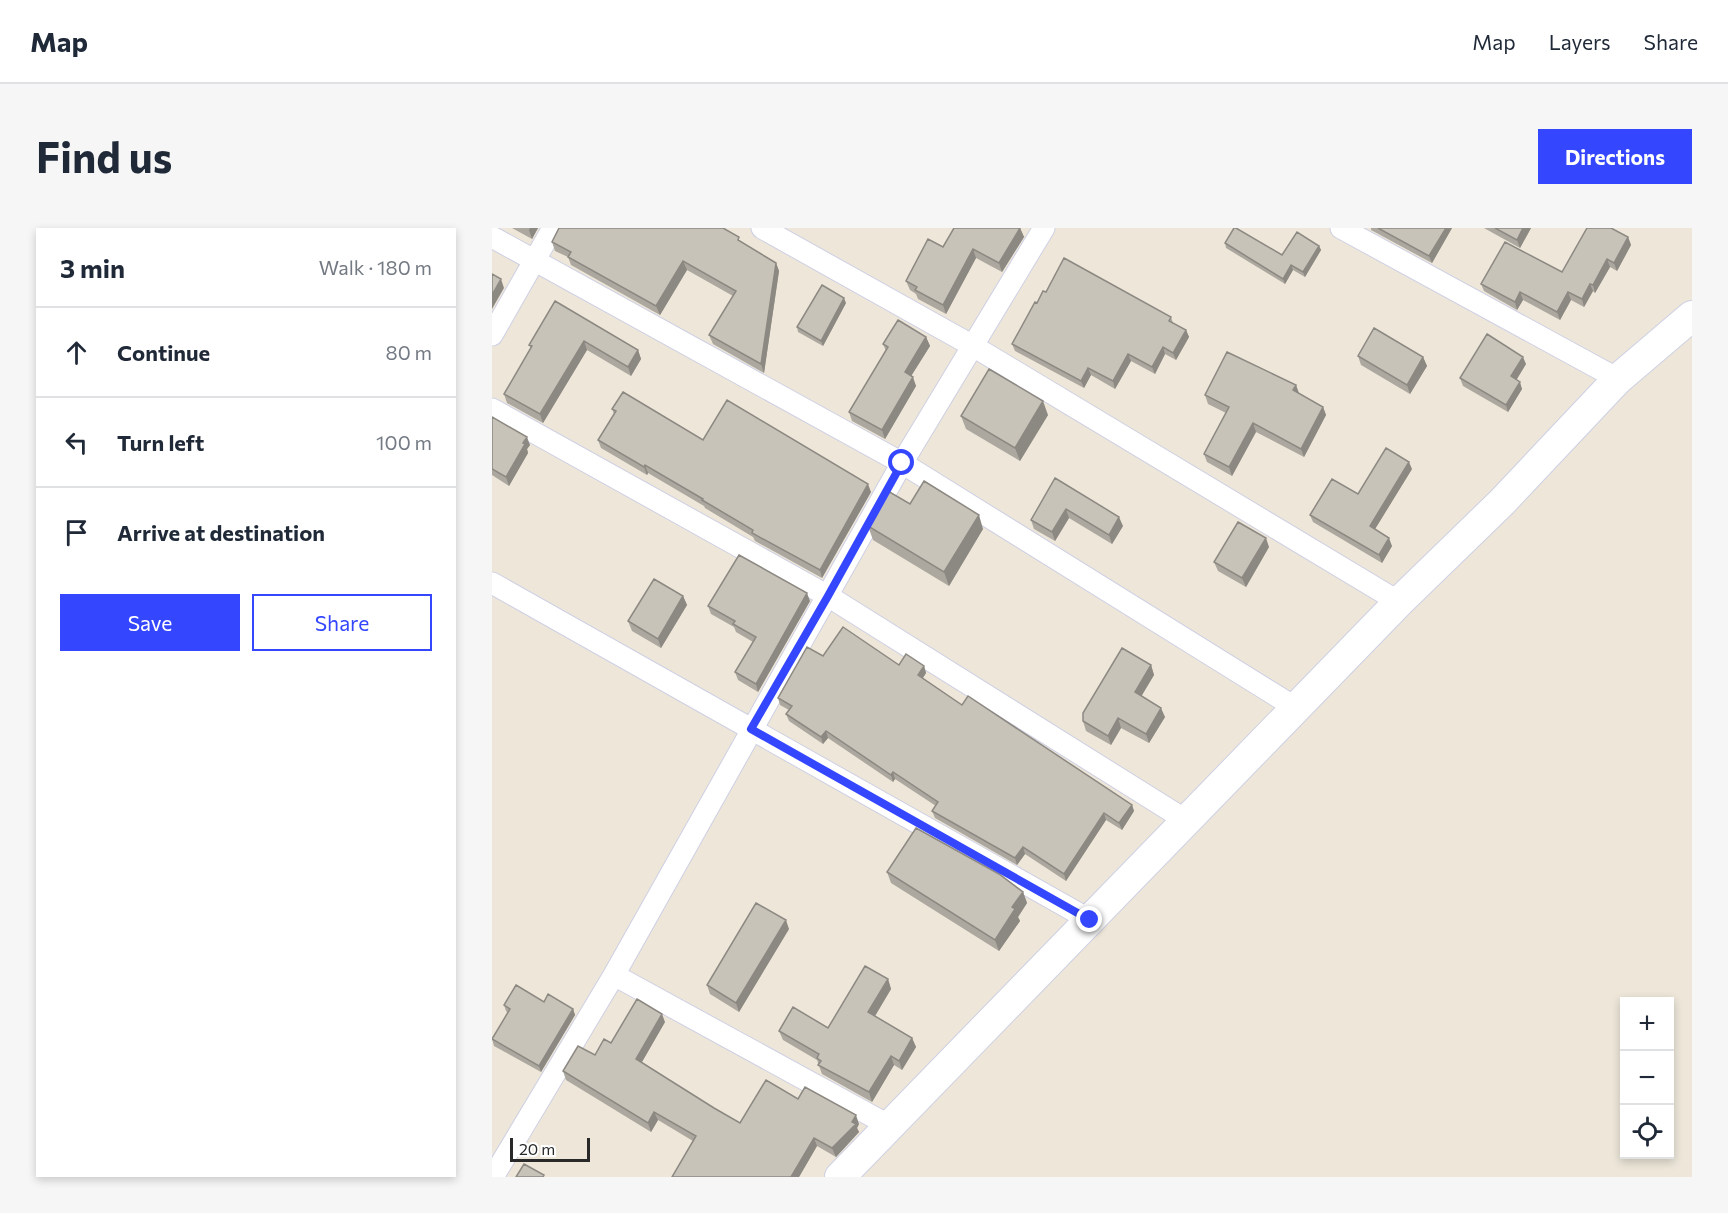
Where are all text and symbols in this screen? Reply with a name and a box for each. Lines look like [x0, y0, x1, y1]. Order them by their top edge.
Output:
text: Map [30, 24, 88, 58]
text: Map [1472, 29, 1516, 54]
text: Layers [1549, 29, 1611, 54]
text: Share [1644, 29, 1698, 54]
button: Directions [1538, 129, 1692, 184]
text: Find us [36, 130, 172, 182]
text: 3 min [60, 252, 125, 283]
text: Walk · 180 m [319, 255, 432, 279]
icon: ahead [60, 336, 93, 369]
text: Continue [117, 339, 210, 366]
text: 80 m [386, 340, 432, 364]
icon: left [60, 426, 93, 459]
text: Turn left [117, 429, 204, 456]
text: 100 m [376, 430, 432, 454]
route start [888, 449, 914, 475]
icon: arrive [60, 516, 93, 549]
text: Arrive at destination [117, 519, 325, 546]
button: Save [60, 594, 240, 651]
button: Share [252, 594, 432, 651]
route end [1076, 906, 1102, 932]
map controls [1620, 997, 1674, 1159]
button: + [1620, 997, 1674, 1051]
button: − [1620, 1051, 1674, 1105]
button: locate [1620, 1105, 1674, 1159]
scale bar [510, 1135, 590, 1162]
text: 20 m [519, 1139, 555, 1158]

